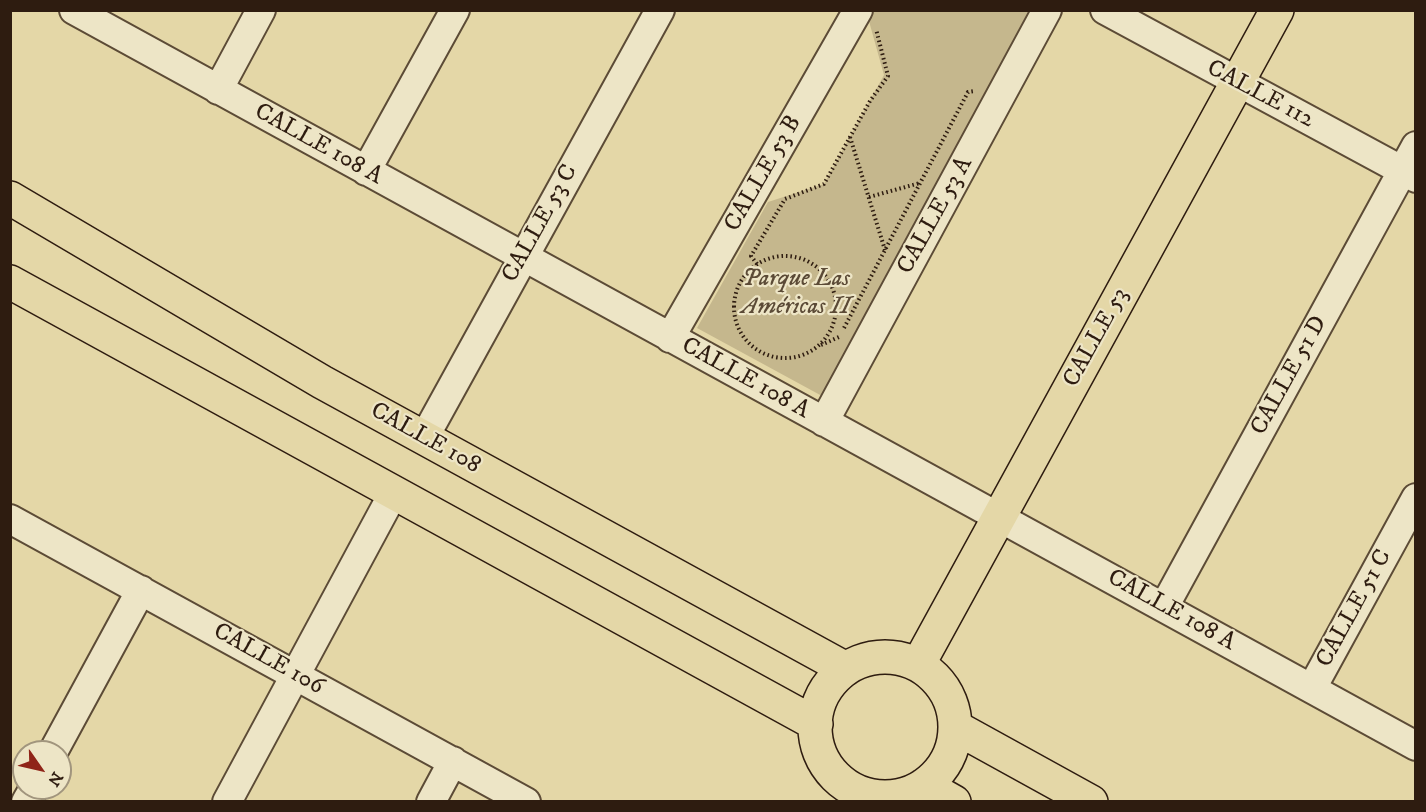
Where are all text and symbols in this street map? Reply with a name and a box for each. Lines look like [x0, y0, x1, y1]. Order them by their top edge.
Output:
street label: CALLE 112 [1201, 55, 1319, 135]
street label: CALLE 108 A [249, 98, 387, 192]
street label: CALLE 53 B [719, 111, 809, 237]
street label: CALLE 53 A [892, 152, 980, 280]
street label: CALLE 53 C [497, 160, 585, 288]
park label: Parque Las Américas II [742, 266, 850, 322]
street label: CALLE 53 [1058, 283, 1136, 393]
street label: CALLE 51 D [1245, 311, 1335, 441]
street label: CALLE 108 A [676, 332, 814, 426]
street label: CALLE 108 [365, 397, 485, 481]
street label: CALLE 51 C [1311, 545, 1399, 673]
street label: CALLE 108 A [1102, 564, 1240, 658]
street label: CALLE 106 [208, 618, 328, 702]
north arrow [12, 740, 72, 800]
text: N [43, 768, 67, 790]

